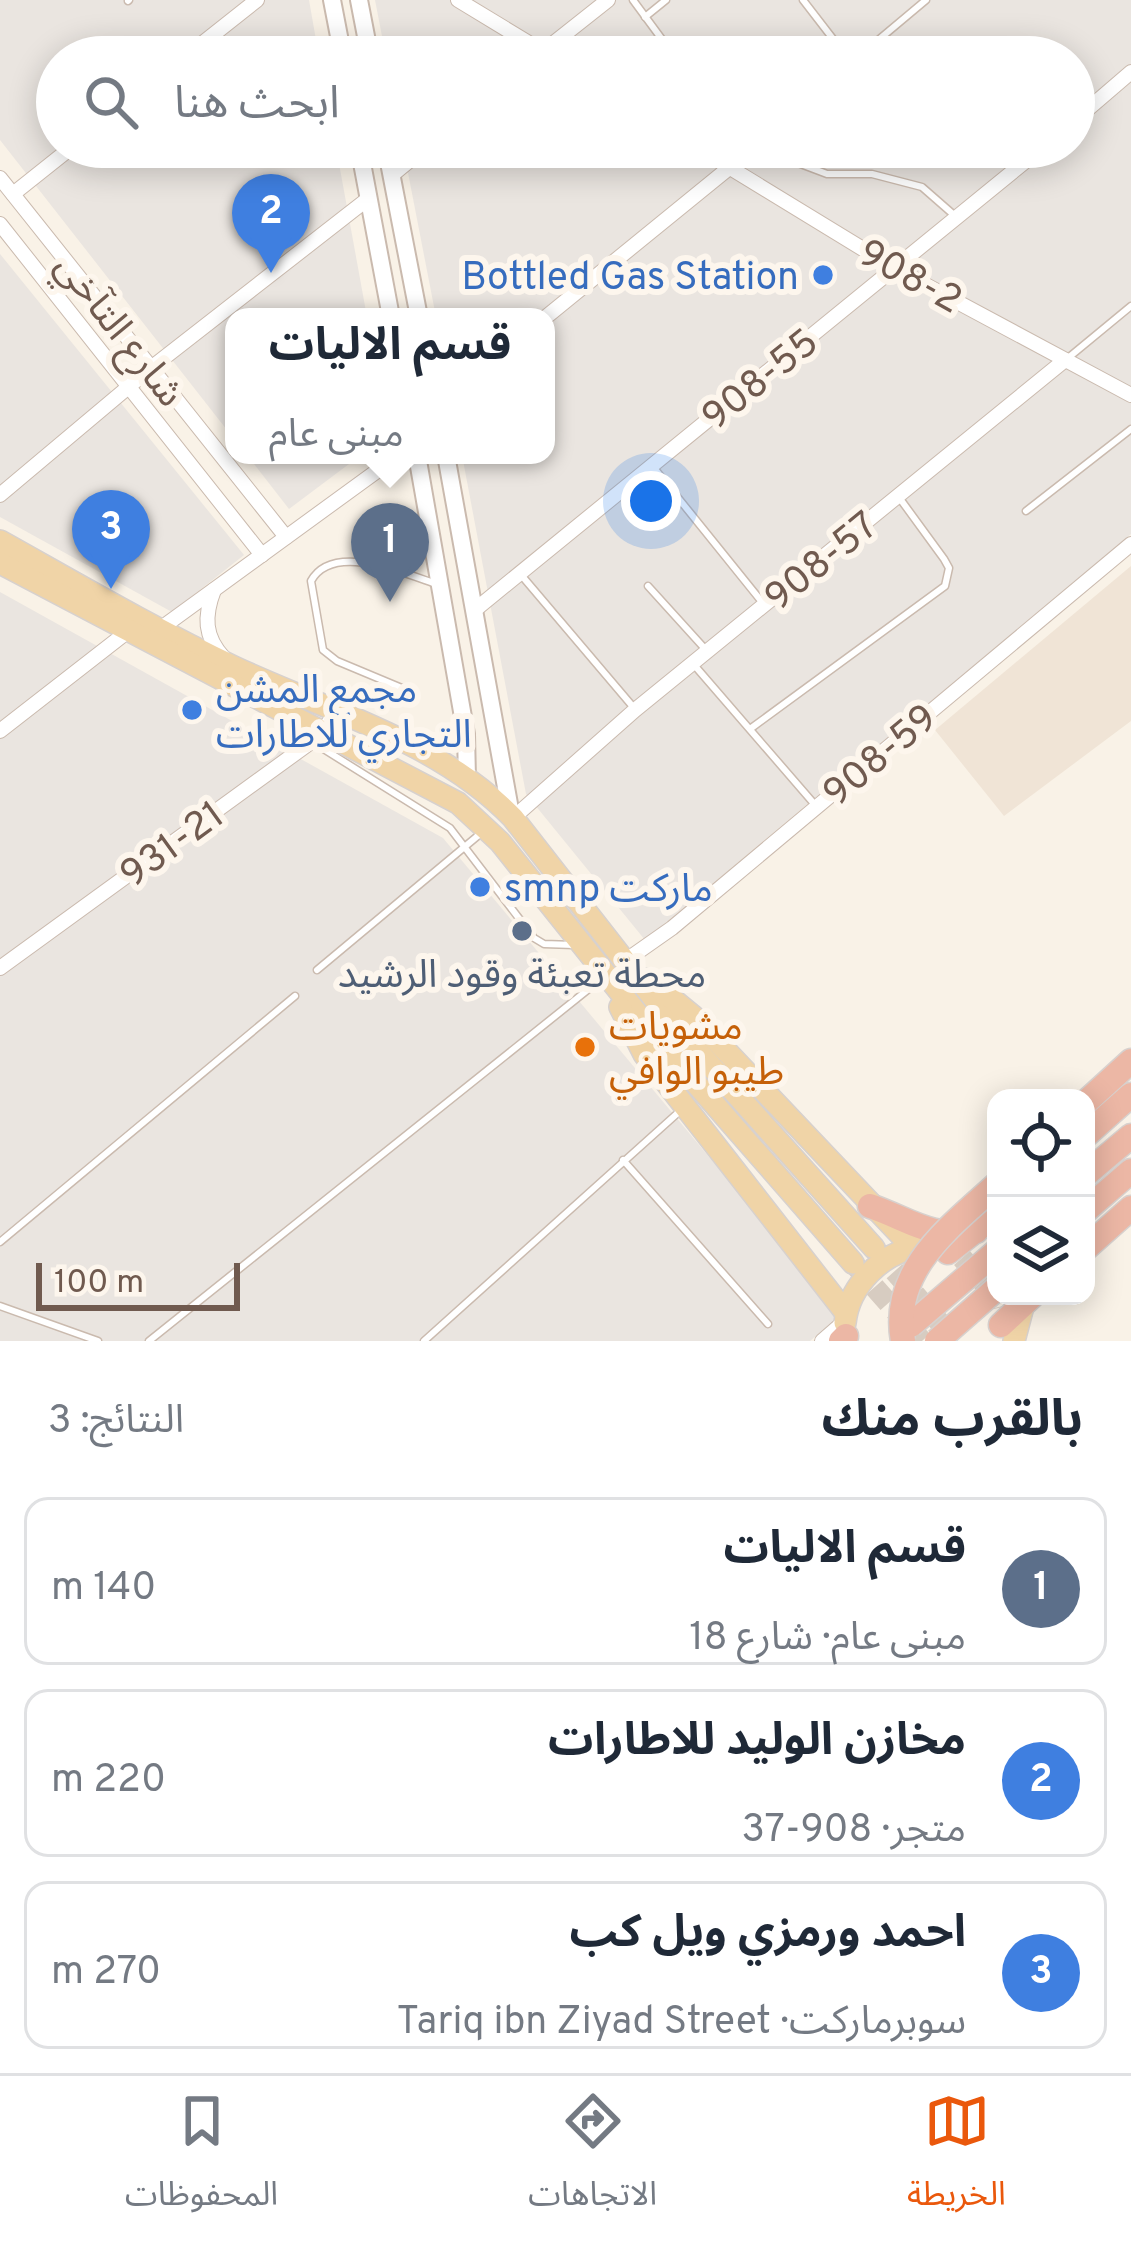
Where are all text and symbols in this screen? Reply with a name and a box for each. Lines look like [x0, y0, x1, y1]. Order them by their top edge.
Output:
search box [36, 36, 1095, 168]
icon: search [78, 69, 144, 135]
text: ابحث هنا [174, 77, 340, 134]
pin: 2 [232, 174, 310, 273]
street label: 908-2 [848, 231, 969, 327]
street label: شارع التآخي [41, 245, 193, 419]
place label: Bottled Gas Station [461, 255, 799, 304]
marker: Bottled Gas Station [810, 262, 836, 288]
popup [225, 308, 555, 464]
text: قسم الاليات [269, 319, 511, 376]
street label: 908-55 [694, 320, 830, 443]
text: مبنى عام [269, 412, 404, 461]
your location [621, 471, 681, 531]
pin: 3 [72, 490, 150, 589]
pin: 1 [351, 503, 429, 602]
street label: 908-57 [756, 503, 889, 624]
place label: مجمع المشن التجاري للاطارات [216, 668, 472, 763]
street label: 908-59 [815, 696, 949, 819]
marker: مجمع المشن التجاري للاطارات [179, 697, 205, 723]
street label: 931-21 [112, 792, 235, 901]
place label: smnp ماركت [504, 867, 713, 916]
marker: smnp ماركت [467, 874, 493, 900]
marker: محطة تعبئة وقود الرشيد [509, 918, 535, 944]
place label: محطة تعبئة وقود الرشيد [338, 953, 706, 1002]
place label: مشويات طيبو الوافي [609, 1005, 784, 1100]
marker: مشويات طيبو الوافي [572, 1034, 598, 1060]
map controls [987, 1089, 1095, 1305]
button: locate [987, 1089, 1095, 1197]
button: layers [987, 1197, 1095, 1305]
scale bar [36, 1257, 240, 1310]
text: 100 m [54, 1263, 144, 1305]
text: بالقرب منك [822, 1390, 1083, 1455]
text: النتائج: 3 [48, 1398, 184, 1447]
text: قسم الاليات [724, 1522, 966, 1579]
text: 140 m [51, 1565, 156, 1614]
text: 1 [1033, 1565, 1049, 1614]
text: مبنى عام · شارع 18 [689, 1615, 966, 1664]
text: مخازن الوليد للاطارات [548, 1714, 966, 1771]
text: 220 m [51, 1757, 166, 1806]
text: 2 [1029, 1757, 1053, 1806]
text: متجر · 908-37 [742, 1807, 966, 1856]
text: احمد ورمزي ويل كب [570, 1906, 966, 1963]
text: 270 m [51, 1949, 161, 1998]
text: 3 [1029, 1949, 1053, 1998]
text: سوبرماركت · Tariq ibn Ziyad Street [396, 1999, 966, 2048]
tab: المحفوظات [125, 2088, 278, 2229]
tab: الاتجاهات [528, 2088, 657, 2229]
tab: الخريطة [907, 2088, 1006, 2229]

